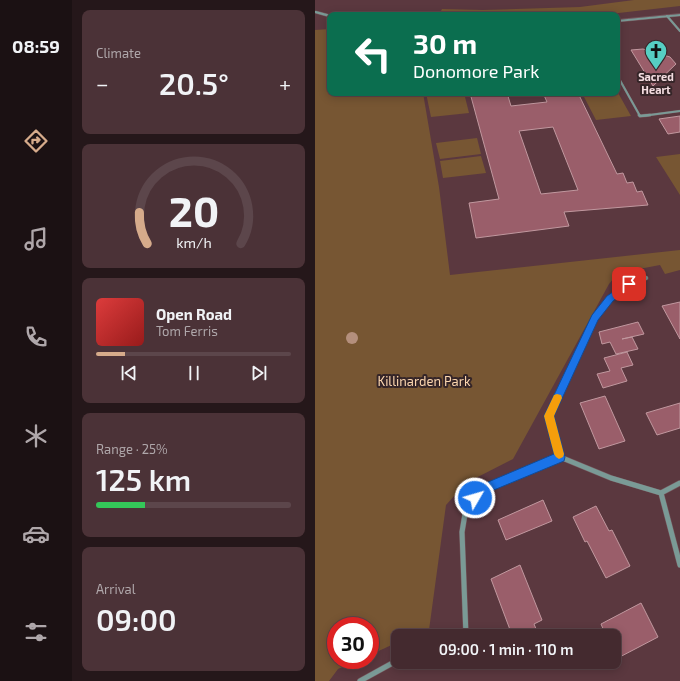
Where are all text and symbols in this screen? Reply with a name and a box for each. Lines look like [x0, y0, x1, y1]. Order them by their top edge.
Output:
text: 30 m [413, 26, 477, 60]
icon: left [347, 28, 399, 80]
text: 08:59 [12, 35, 60, 57]
church icon: Sacred Heart [643, 38, 669, 71]
text: Climate [96, 45, 141, 61]
text: Donomore Park [413, 60, 539, 82]
text: 20.5° [159, 65, 229, 101]
text: − [96, 70, 109, 96]
text: + [279, 70, 291, 96]
place label: Sacred Heart [638, 70, 674, 96]
icon: directions [22, 127, 50, 155]
text: 20 [168, 185, 219, 235]
icon: music [22, 225, 50, 253]
text: km/h [176, 234, 211, 251]
pin [612, 267, 646, 301]
icon: arrive [618, 273, 640, 295]
text: Open Road [156, 305, 232, 323]
icon: phone [22, 323, 50, 351]
text: Tom Ferris [156, 323, 218, 339]
icon: previous [118, 362, 140, 384]
icon: pause [183, 362, 205, 384]
icon: next [248, 362, 270, 384]
park label: Killinarden Park [377, 373, 471, 389]
icon: climate [22, 422, 50, 450]
text: Range · 25% [96, 441, 168, 457]
text: 125 km [96, 461, 191, 497]
position arrow [454, 477, 496, 519]
icon: car [22, 520, 50, 548]
text: Arrival [96, 581, 136, 597]
text: 09:00 [96, 601, 177, 637]
speed limit sign: 30 [327, 617, 379, 669]
icon: filters [22, 618, 50, 646]
text: 09:00 · 1 min · 110 m [439, 640, 573, 658]

